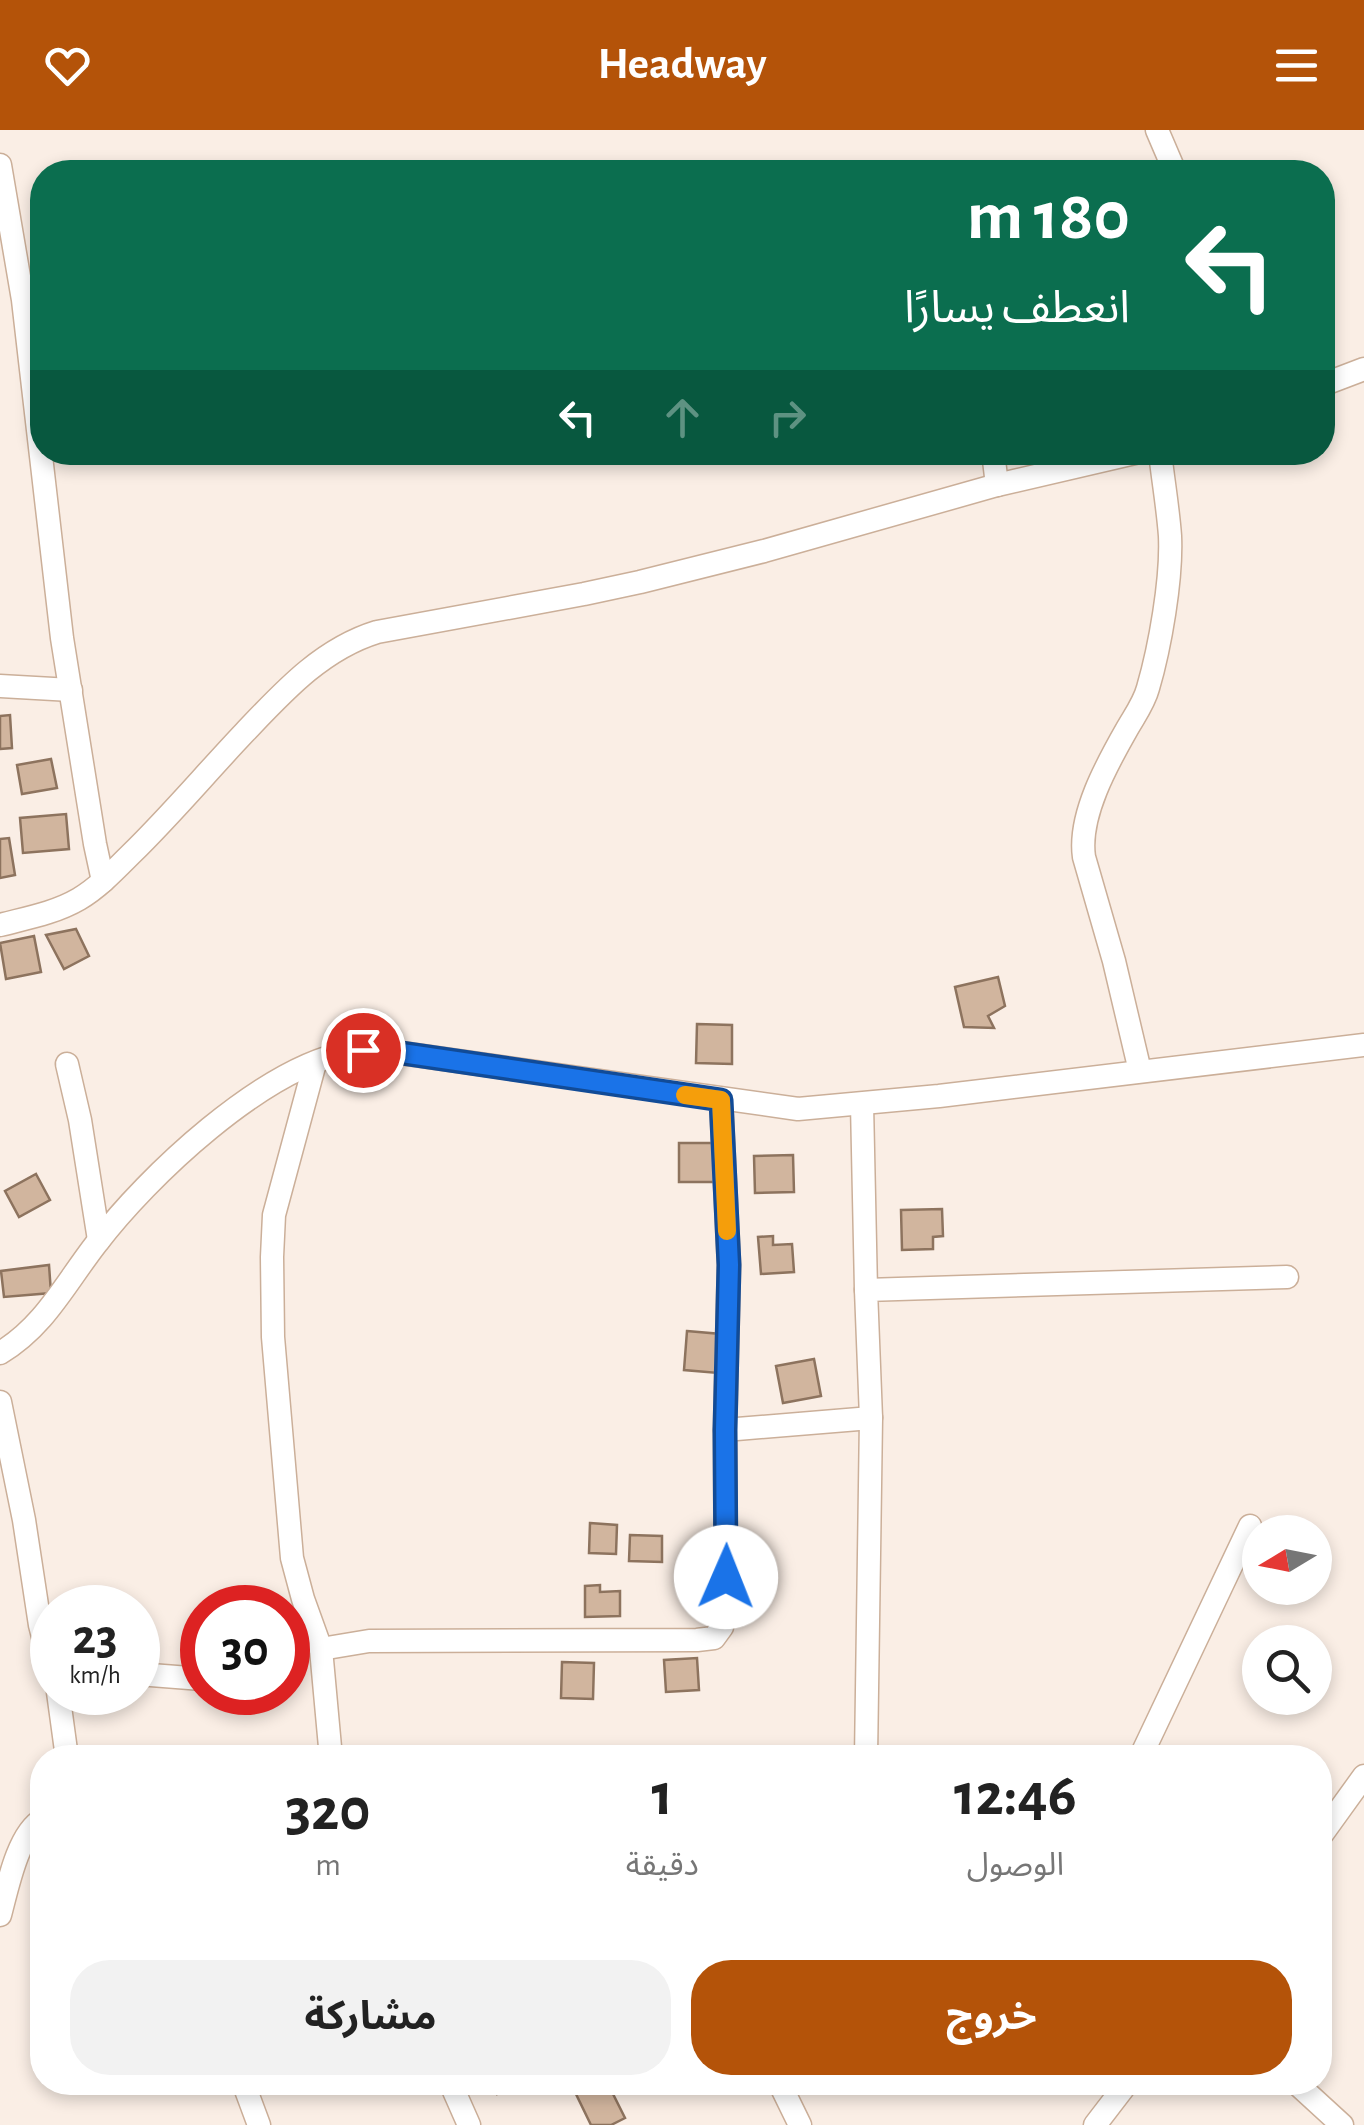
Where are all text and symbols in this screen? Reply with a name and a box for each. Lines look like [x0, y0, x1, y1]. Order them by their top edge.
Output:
icon: heart [40, 38, 95, 93]
icon: menu [1269, 38, 1324, 93]
text: Headway [597, 42, 767, 87]
text: 180 m [967, 182, 1130, 252]
icon: left [1165, 200, 1295, 330]
text: انعطف يسارًا [904, 286, 1130, 331]
icon: left [550, 390, 605, 445]
icon: ahead [655, 390, 710, 445]
icon: right [760, 390, 815, 445]
pin [321, 1008, 406, 1093]
icon: arrive [336, 1023, 391, 1078]
north arrow [1242, 1515, 1332, 1605]
map controls [1242, 1515, 1332, 1715]
position arrow [674, 1525, 778, 1629]
speed limit sign: 30 [180, 1585, 310, 1715]
text: 23 [72, 1613, 118, 1663]
button: search [1242, 1625, 1332, 1715]
text: km/h [69, 1663, 121, 1688]
text: 1 [652, 1766, 673, 1826]
text: 12:46 [954, 1766, 1077, 1826]
text: 320 [285, 1781, 371, 1841]
text: m [315, 1849, 341, 1881]
text: دقيقة [626, 1849, 699, 1881]
text: الوصول [967, 1849, 1064, 1881]
button: مشاركة [70, 1960, 671, 2075]
button: خروج [691, 1960, 1292, 2075]

